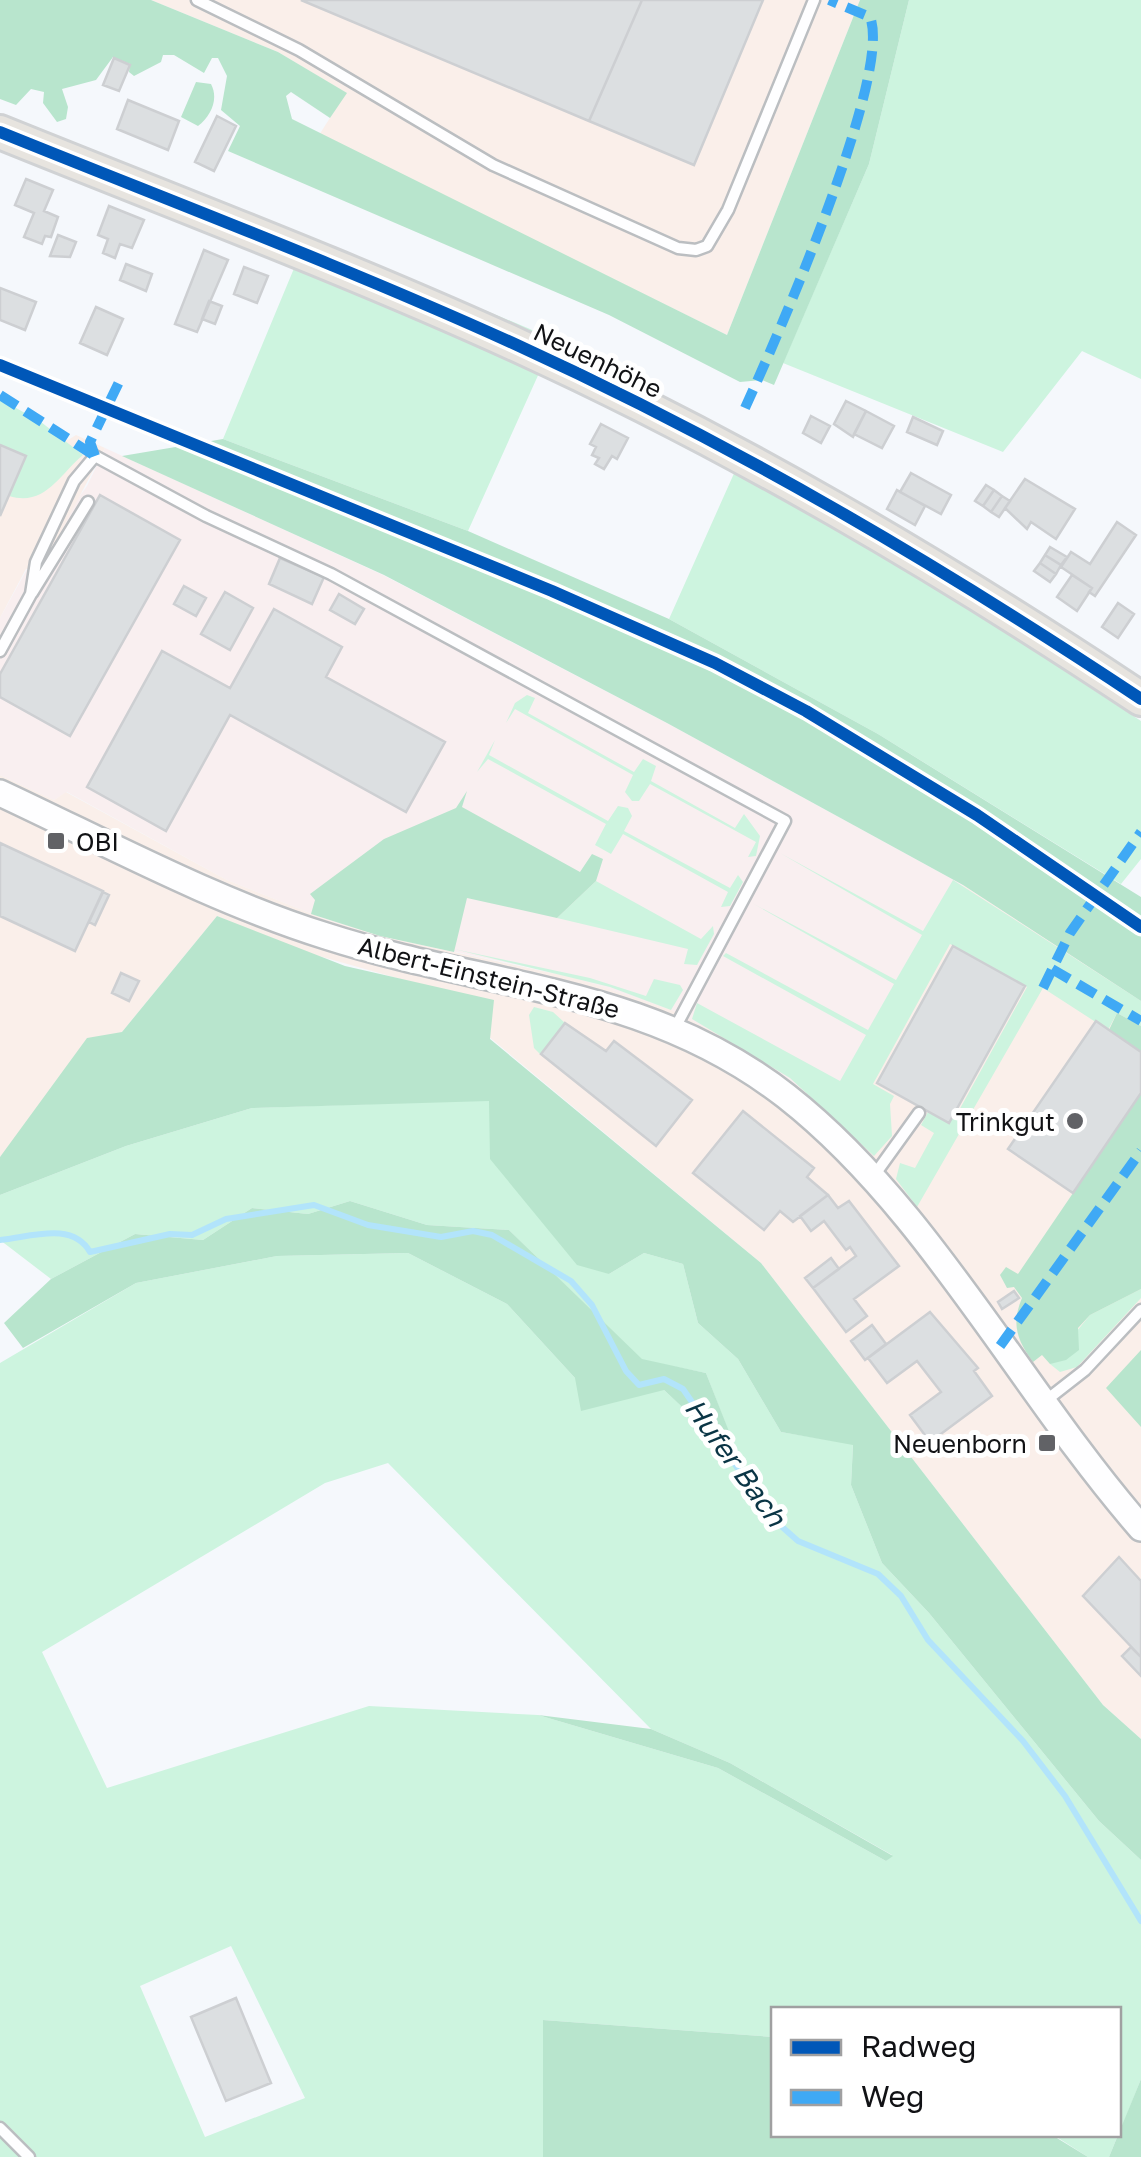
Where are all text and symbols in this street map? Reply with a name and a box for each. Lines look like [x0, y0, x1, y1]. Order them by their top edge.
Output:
street label: Neuenhöhe [529, 316, 667, 404]
place label: OBI [76, 826, 119, 857]
marker: OBI [45, 830, 67, 852]
street label: Albert-Einstein-Straße [355, 930, 623, 1024]
place label: Trinkgut [956, 1106, 1055, 1137]
marker: Trinkgut [1064, 1110, 1086, 1132]
water label: Hufer Bach [679, 1392, 794, 1534]
place label: Neuenborn [893, 1428, 1027, 1459]
marker: Neuenborn [1036, 1432, 1058, 1454]
legend [771, 2007, 1121, 2137]
text: Radweg [861, 2028, 976, 2064]
text: Weg [861, 2078, 924, 2114]

